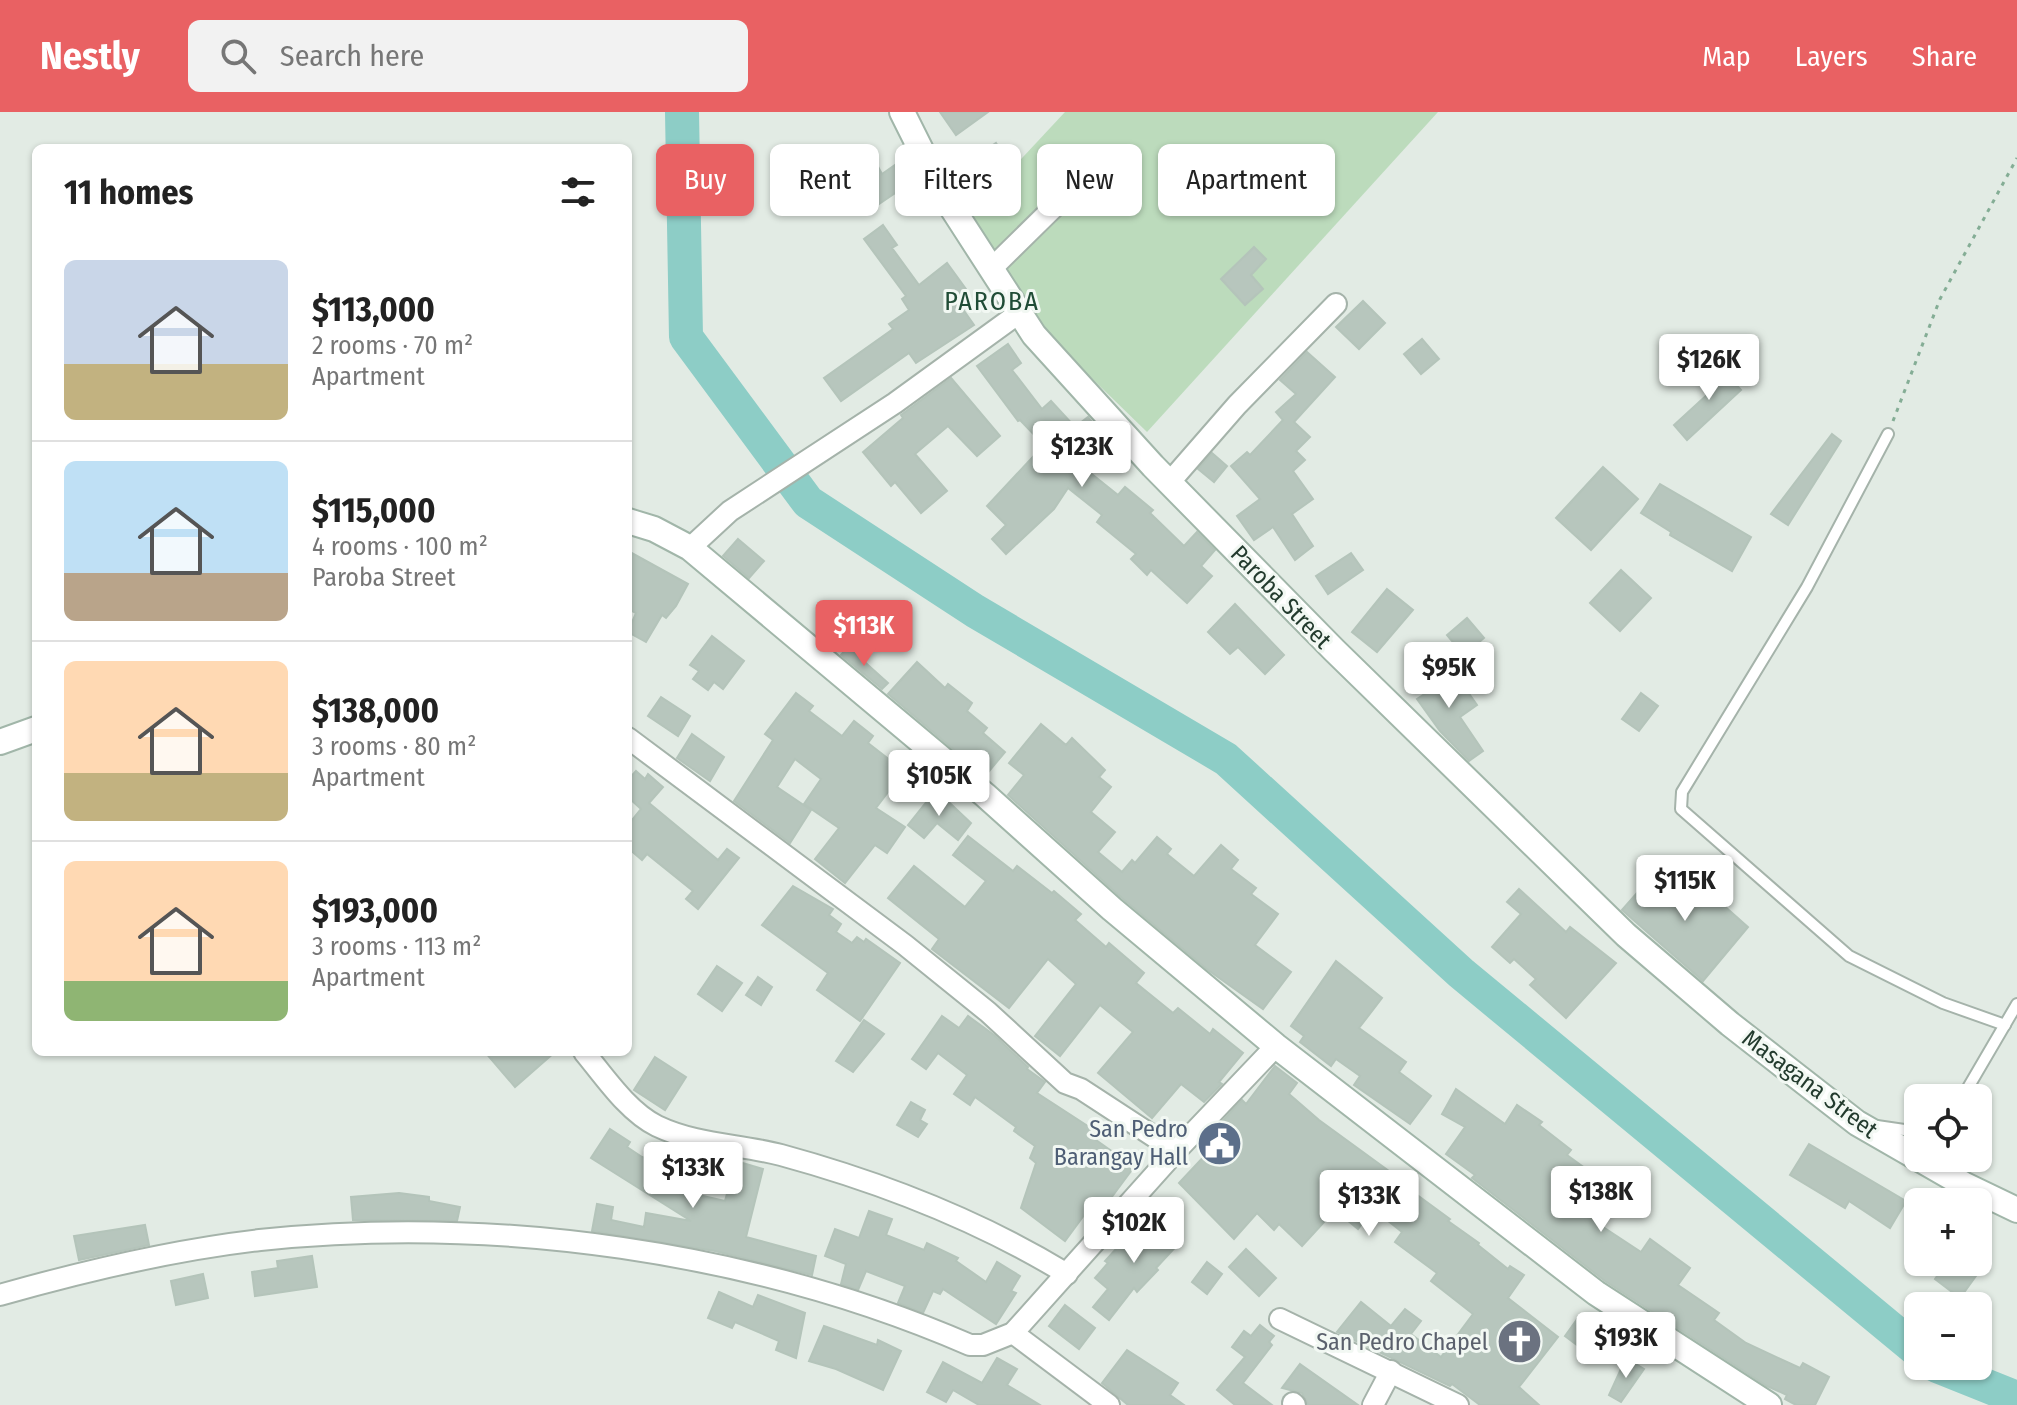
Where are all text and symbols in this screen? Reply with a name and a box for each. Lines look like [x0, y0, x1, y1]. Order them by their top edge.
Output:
search box [188, 20, 748, 92]
text: Nestly [40, 33, 140, 79]
icon: search [216, 34, 260, 78]
text: Search here [280, 38, 424, 74]
text: Map [1702, 40, 1751, 73]
text: Layers [1795, 40, 1868, 73]
text: Share [1912, 40, 1977, 73]
chip: Buy [656, 144, 754, 216]
chip: Rent [770, 144, 879, 216]
chip: Filters [895, 144, 1021, 216]
chip: New [1037, 144, 1142, 216]
chip: Apartment [1158, 144, 1335, 216]
icon: filters [556, 170, 600, 214]
text: 11 homes [64, 172, 193, 213]
district label: PAROBA [944, 286, 1040, 317]
text: $113,000 [312, 289, 435, 330]
icon: home [128, 292, 224, 388]
text: 2 rooms · 70 m² [312, 330, 473, 361]
pin: $126K [1653, 334, 1765, 402]
text: $126K [1677, 344, 1741, 375]
text: Apartment [312, 361, 425, 392]
pin: $123K [1026, 421, 1138, 489]
text: $123K [1051, 431, 1113, 462]
text: $115,000 [312, 490, 435, 531]
icon: home [128, 493, 224, 589]
text: 4 rooms · 100 m² [312, 531, 488, 562]
street label: Paroba Street [1225, 540, 1337, 654]
text: Paroba Street [312, 562, 455, 593]
pin: $113K [808, 600, 920, 668]
text: $113K [834, 610, 894, 641]
pin: $95K [1402, 642, 1496, 710]
text: $95K [1422, 652, 1476, 683]
text: $138,000 [312, 690, 439, 731]
icon: home [128, 693, 224, 789]
text: 3 rooms · 80 m² [312, 731, 476, 762]
pin: $105K [883, 750, 995, 818]
text: $105K [906, 760, 972, 791]
text: Apartment [312, 762, 425, 793]
pin: $115K [1629, 855, 1741, 923]
text: $115K [1654, 865, 1716, 896]
text: $193,000 [312, 890, 438, 931]
icon: home [128, 893, 224, 989]
text: 3 rooms · 113 m² [312, 931, 481, 962]
text: Apartment [312, 962, 425, 993]
street label: Masagana Street [1737, 1024, 1883, 1144]
map controls [1904, 1084, 1992, 1380]
button: locate [1904, 1084, 1992, 1172]
place label: San Pedro Barangay Hall [1054, 1115, 1188, 1171]
public building icon: San Pedro Barangay Hall [1195, 1119, 1243, 1167]
pin: $133K [637, 1142, 749, 1210]
text: $133K [662, 1152, 724, 1183]
pin: $138K [1545, 1166, 1657, 1234]
pin: $133K [1313, 1170, 1425, 1238]
text: $138K [1569, 1176, 1633, 1207]
text: $133K [1338, 1180, 1400, 1211]
button: + [1904, 1188, 1992, 1276]
pin: $102K [1078, 1197, 1190, 1265]
text: $102K [1102, 1207, 1166, 1238]
button: − [1904, 1292, 1992, 1380]
pin: $193K [1570, 1312, 1682, 1380]
church icon: San Pedro Chapel [1495, 1318, 1543, 1366]
text: $193K [1594, 1322, 1658, 1353]
place label: San Pedro Chapel [1316, 1328, 1488, 1356]

